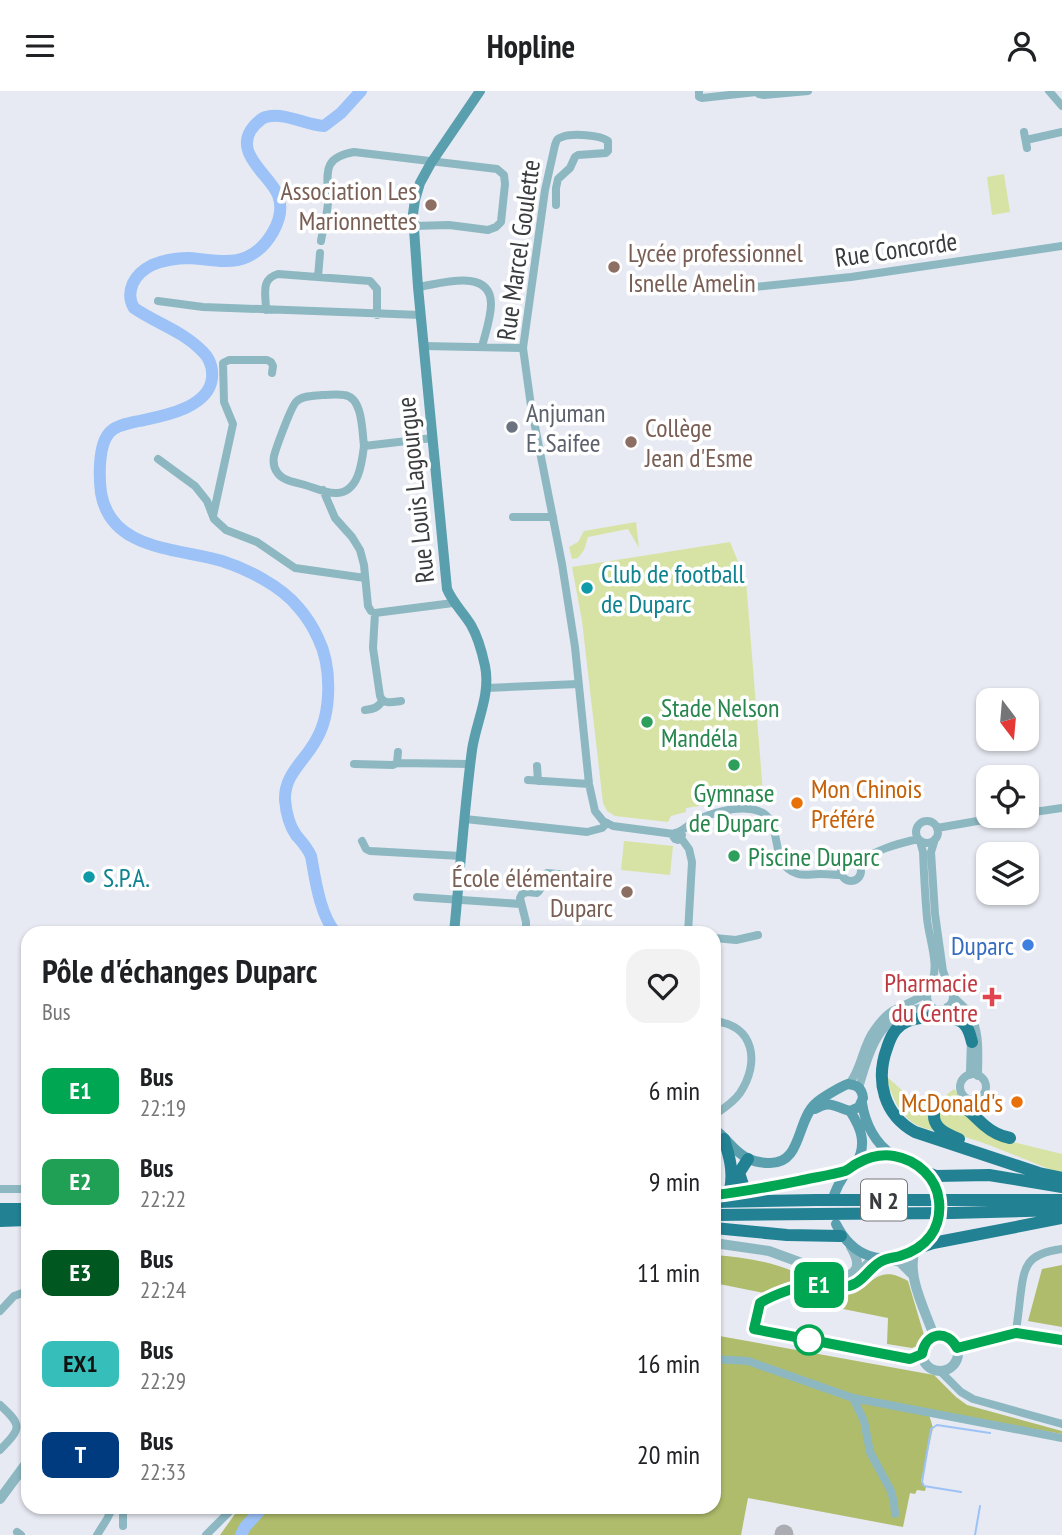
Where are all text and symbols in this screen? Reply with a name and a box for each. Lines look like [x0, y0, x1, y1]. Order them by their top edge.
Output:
text: Hopline [487, 25, 575, 67]
icon: menu [21, 27, 59, 65]
icon: person [1003, 27, 1041, 65]
street label: Rue Marcel Goulette [489, 158, 547, 342]
place label: Association Les Marionnettes [280, 174, 417, 237]
marker: Association Les Marionnettes [423, 197, 439, 213]
street label: Rue Concorde [833, 224, 959, 274]
place label: Lycée professionnel Isnelle Amelin [628, 236, 803, 299]
marker: Lycée professionnel Isnelle Amelin [606, 259, 622, 275]
street label: Rue Louis Lagourgue [389, 395, 441, 585]
place label: Anjuman E. Saifee [526, 396, 605, 459]
place label: Collège Jean d'Esme [644, 411, 753, 474]
marker: Anjuman E. Saifee [504, 419, 520, 435]
marker: Collège Jean d'Esme [623, 434, 639, 450]
place label: Club de football de Duparc [601, 557, 744, 620]
marker: Club de football de Duparc [579, 580, 595, 596]
north arrow [976, 688, 1040, 751]
map controls [976, 688, 1039, 905]
place label: Stade Nelson Mandéla [661, 691, 779, 754]
marker: Stade Nelson Mandéla [639, 714, 655, 730]
marker: Gymnase de Duparc [726, 757, 742, 773]
button: locate [976, 765, 1039, 828]
place label: Mon Chinois Préféré [811, 772, 922, 835]
place label: Gymnase de Duparc [689, 776, 779, 839]
marker: Mon Chinois Préféré [789, 795, 805, 811]
place label: Piscine Duparc [748, 840, 880, 873]
button: layers [976, 842, 1039, 905]
marker: Piscine Duparc [726, 848, 742, 864]
place label: S.P.A. [103, 861, 150, 894]
place label: École élémentaire Duparc [452, 861, 613, 924]
marker: S.P.A. [81, 869, 97, 885]
marker: École élémentaire Duparc [619, 884, 635, 900]
place label: Duparc [951, 929, 1014, 962]
marker: Duparc [1020, 937, 1036, 953]
text: Pôle d'échanges Duparc [42, 949, 317, 992]
button: heart [626, 949, 700, 1023]
place label: Pharmacie du Centre [884, 966, 978, 1029]
marker: Pharmacie du Centre [984, 989, 1000, 1005]
text: Bus [42, 997, 71, 1026]
text: Bus [140, 1060, 173, 1093]
text: 6 min [649, 1074, 700, 1107]
text: E1 [70, 1075, 91, 1106]
place label: McDonald's [901, 1086, 1003, 1119]
text: 22:19 [140, 1093, 186, 1122]
marker: McDonald's [1009, 1094, 1025, 1110]
text: Bus [140, 1151, 173, 1184]
text: 9 min [649, 1165, 700, 1198]
text: E2 [70, 1166, 91, 1197]
road number: N 2 [861, 1179, 907, 1220]
text: 22:22 [140, 1184, 186, 1213]
text: Bus [140, 1242, 173, 1275]
text: 11 min [637, 1256, 700, 1289]
text: E3 [70, 1257, 91, 1288]
line badge: E1 [788, 1262, 850, 1308]
text: E1 [808, 1269, 830, 1300]
text: 22:24 [140, 1275, 186, 1304]
unlabelled marker [794, 1325, 824, 1355]
text: Bus [140, 1333, 173, 1366]
text: 16 min [637, 1347, 700, 1380]
text: EX1 [63, 1348, 98, 1379]
text: 22:29 [140, 1366, 186, 1395]
text: Bus [140, 1424, 173, 1457]
text: 20 min [637, 1438, 700, 1471]
text: T [75, 1439, 86, 1470]
text: 22:33 [140, 1457, 186, 1486]

